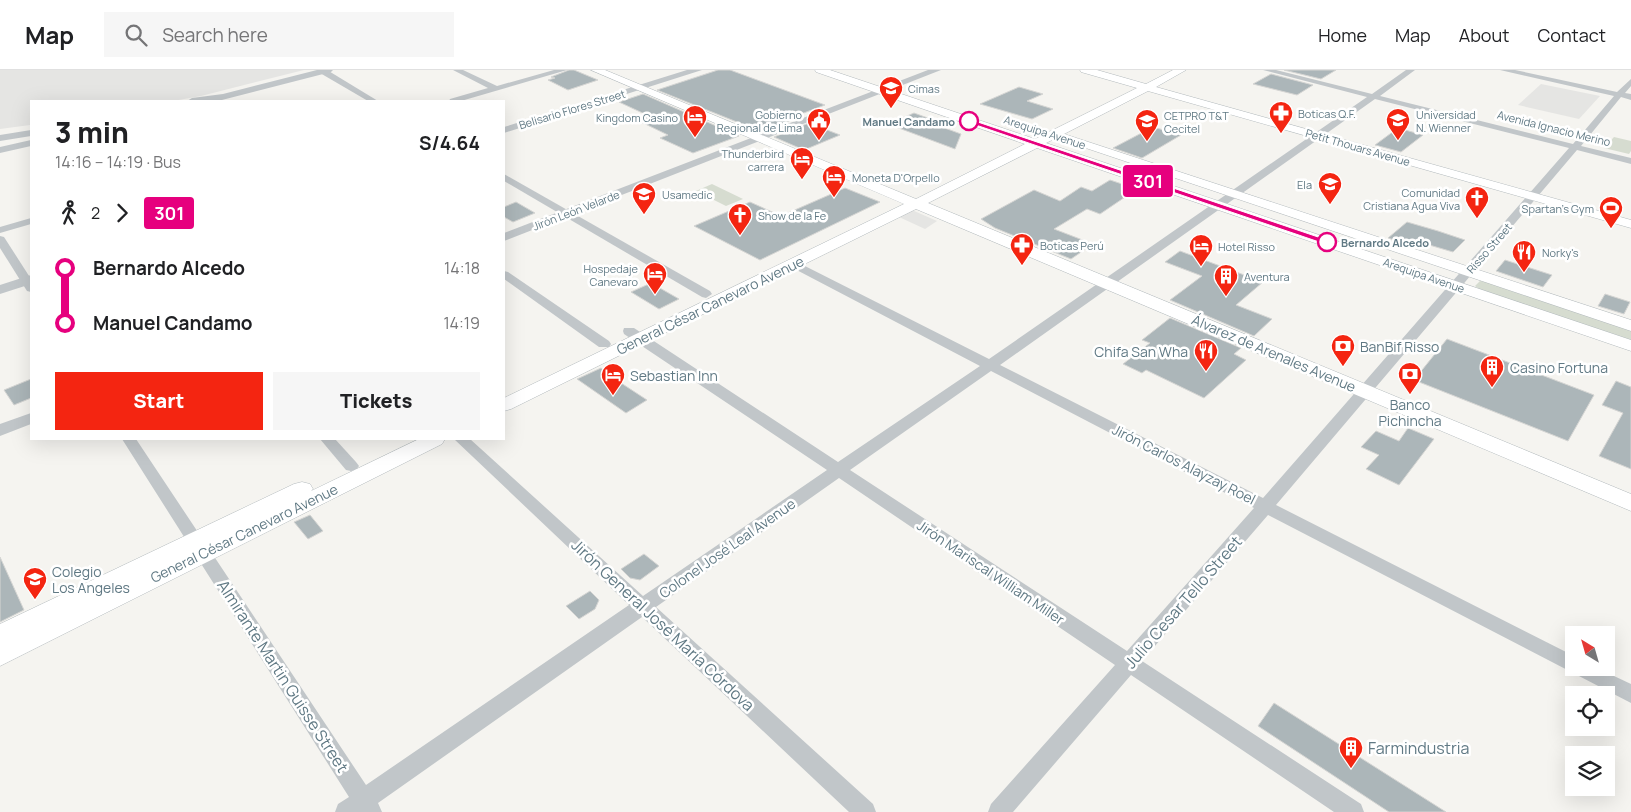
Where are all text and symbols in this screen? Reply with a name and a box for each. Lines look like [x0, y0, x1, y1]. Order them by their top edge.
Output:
search box [104, 12, 454, 57]
text: Map [25, 18, 74, 51]
icon: search [122, 21, 150, 49]
text: Search here [162, 22, 268, 48]
text: Home [1318, 23, 1367, 47]
text: Map [1395, 23, 1431, 47]
text: About [1459, 23, 1509, 47]
text: Contact [1537, 23, 1606, 47]
school or university icon: Cimas [878, 75, 904, 109]
place label: Cimas [908, 81, 940, 96]
street label: Belisario Flores Street [517, 86, 627, 132]
pharmacy icon: Boticas Q.F. [1268, 100, 1294, 134]
hotel icon: Kingdom Casino [682, 104, 708, 138]
place label: Boticas Q.F. [1298, 106, 1356, 121]
place label: Gobierno Regional de Lima [717, 107, 802, 135]
public building icon: Gobierno Regional de Lima [806, 107, 832, 141]
school or university icon: Universidad N. Wienner [1385, 107, 1411, 141]
place label: Universidad N. Wienner [1416, 107, 1476, 135]
street label: Avenida Ignacio Merino [1496, 107, 1613, 149]
school or university icon: CETPRO T&T Cecitel [1134, 108, 1160, 142]
place label: CETPRO T&T Cecitel [1164, 108, 1229, 136]
place label: Kingdom Casino [596, 110, 678, 125]
marker: Manuel Candamo [959, 111, 979, 131]
street label: Arequipa Avenue [1002, 112, 1088, 152]
text: 3 min [55, 113, 129, 151]
place label: Manuel Candamo [863, 114, 955, 129]
street label: Petit Thouars Avenue [1304, 125, 1413, 169]
text: S/4.64 [419, 130, 480, 156]
place label: Thunderbird carrera [722, 146, 784, 174]
hotel icon: Thunderbird carrera [789, 146, 815, 180]
text: 14:16 – 14:19 · Bus [55, 151, 181, 173]
hotel icon: Moneta D'Orpello [821, 164, 847, 198]
line badge: 301 [1119, 165, 1177, 197]
text: 301 [1133, 169, 1163, 193]
place label: Moneta D'Orpello [852, 170, 940, 185]
school or university icon: Ela [1317, 171, 1343, 205]
place label: Ela [1297, 177, 1312, 192]
school or university icon: Usamedic [631, 181, 657, 215]
place label: Comunidad Cristiana Agua Viva [1363, 185, 1460, 213]
church icon: Comunidad Cristiana Agua Viva [1464, 185, 1490, 219]
street label: Jirón León Velarde [530, 186, 622, 233]
place label: Usamedic [662, 187, 713, 202]
sports icon: Spartan's Gym [1598, 195, 1624, 229]
icon: walk [55, 199, 83, 227]
icon: forward [108, 199, 136, 227]
text: 301 [154, 201, 184, 225]
place label: Spartan's Gym [1522, 201, 1594, 216]
text: 2 [91, 202, 100, 224]
church icon: Show de la Fe [727, 202, 753, 236]
place label: Show de la Fe [758, 208, 827, 223]
street label: Risso Street [1463, 220, 1515, 276]
pharmacy icon: Boticas Perú [1009, 232, 1035, 266]
marker: Bernardo Alcedo [1317, 232, 1337, 252]
hotel icon: Hotel Risso [1188, 233, 1214, 267]
place label: Bernardo Alcedo [1341, 235, 1429, 250]
place label: Boticas Perú [1040, 238, 1104, 253]
place label: Hotel Risso [1218, 239, 1275, 254]
restaurant icon: Norky's [1511, 239, 1537, 273]
place label: Norky's [1542, 245, 1579, 260]
street label: General César Canevaro Avenue [613, 251, 807, 359]
street label: Arequipa Avenue [1381, 254, 1467, 296]
text: Bernardo Alcedo [93, 255, 245, 281]
text: 14:18 [444, 257, 480, 279]
place label: Hospedaje Canevaro [583, 261, 639, 289]
hotel icon: Hospedaje Canevaro [642, 261, 668, 295]
building icon: Aventura [1213, 263, 1239, 297]
place label: Aventura [1244, 269, 1290, 284]
text: Manuel Candamo [93, 310, 253, 336]
street label: Álvarez de Arenales Avenue [1189, 310, 1359, 396]
text: 14:19 [443, 312, 480, 334]
bank icon: BanBif Risso [1330, 333, 1356, 367]
place label: BanBif Risso [1360, 337, 1439, 356]
restaurant icon: Chifa San Wha [1193, 338, 1219, 372]
place label: Chifa San Wha [1094, 342, 1188, 361]
building icon: Casino Fortuna [1479, 354, 1505, 388]
place label: Casino Fortuna [1510, 358, 1608, 377]
bank icon: Banco Pichincha [1397, 361, 1423, 395]
hotel icon: Sebastian Inn [600, 362, 626, 396]
place label: Sebastian Inn [630, 366, 718, 385]
button: Start [55, 372, 263, 430]
button: Tickets [273, 372, 480, 430]
place label: Banco Pichincha [1378, 395, 1442, 430]
street label: Jirón Carlos Alayzay Roel [1109, 420, 1259, 508]
street label: General César Canevaro Avenue [147, 479, 341, 587]
street label: Colonel José Leal Avenue [655, 494, 799, 602]
street label: Jirón Mariscal William Miller [914, 515, 1068, 629]
street label: Julio Cesar Tello Street [1119, 531, 1247, 673]
street label: Jirón General José María Córdova [567, 534, 759, 716]
place label: Colegio Los Angeles [52, 562, 130, 597]
school or university icon: Colegio Los Angeles [22, 566, 48, 600]
street label: Almirante Martin Guisse Street [212, 575, 354, 777]
north arrow [1565, 626, 1615, 676]
map controls [1565, 626, 1615, 796]
button: locate [1565, 686, 1615, 736]
building icon: Farmindustria [1338, 735, 1364, 769]
place label: Farmindustria [1368, 737, 1469, 759]
button: layers [1565, 746, 1615, 796]

